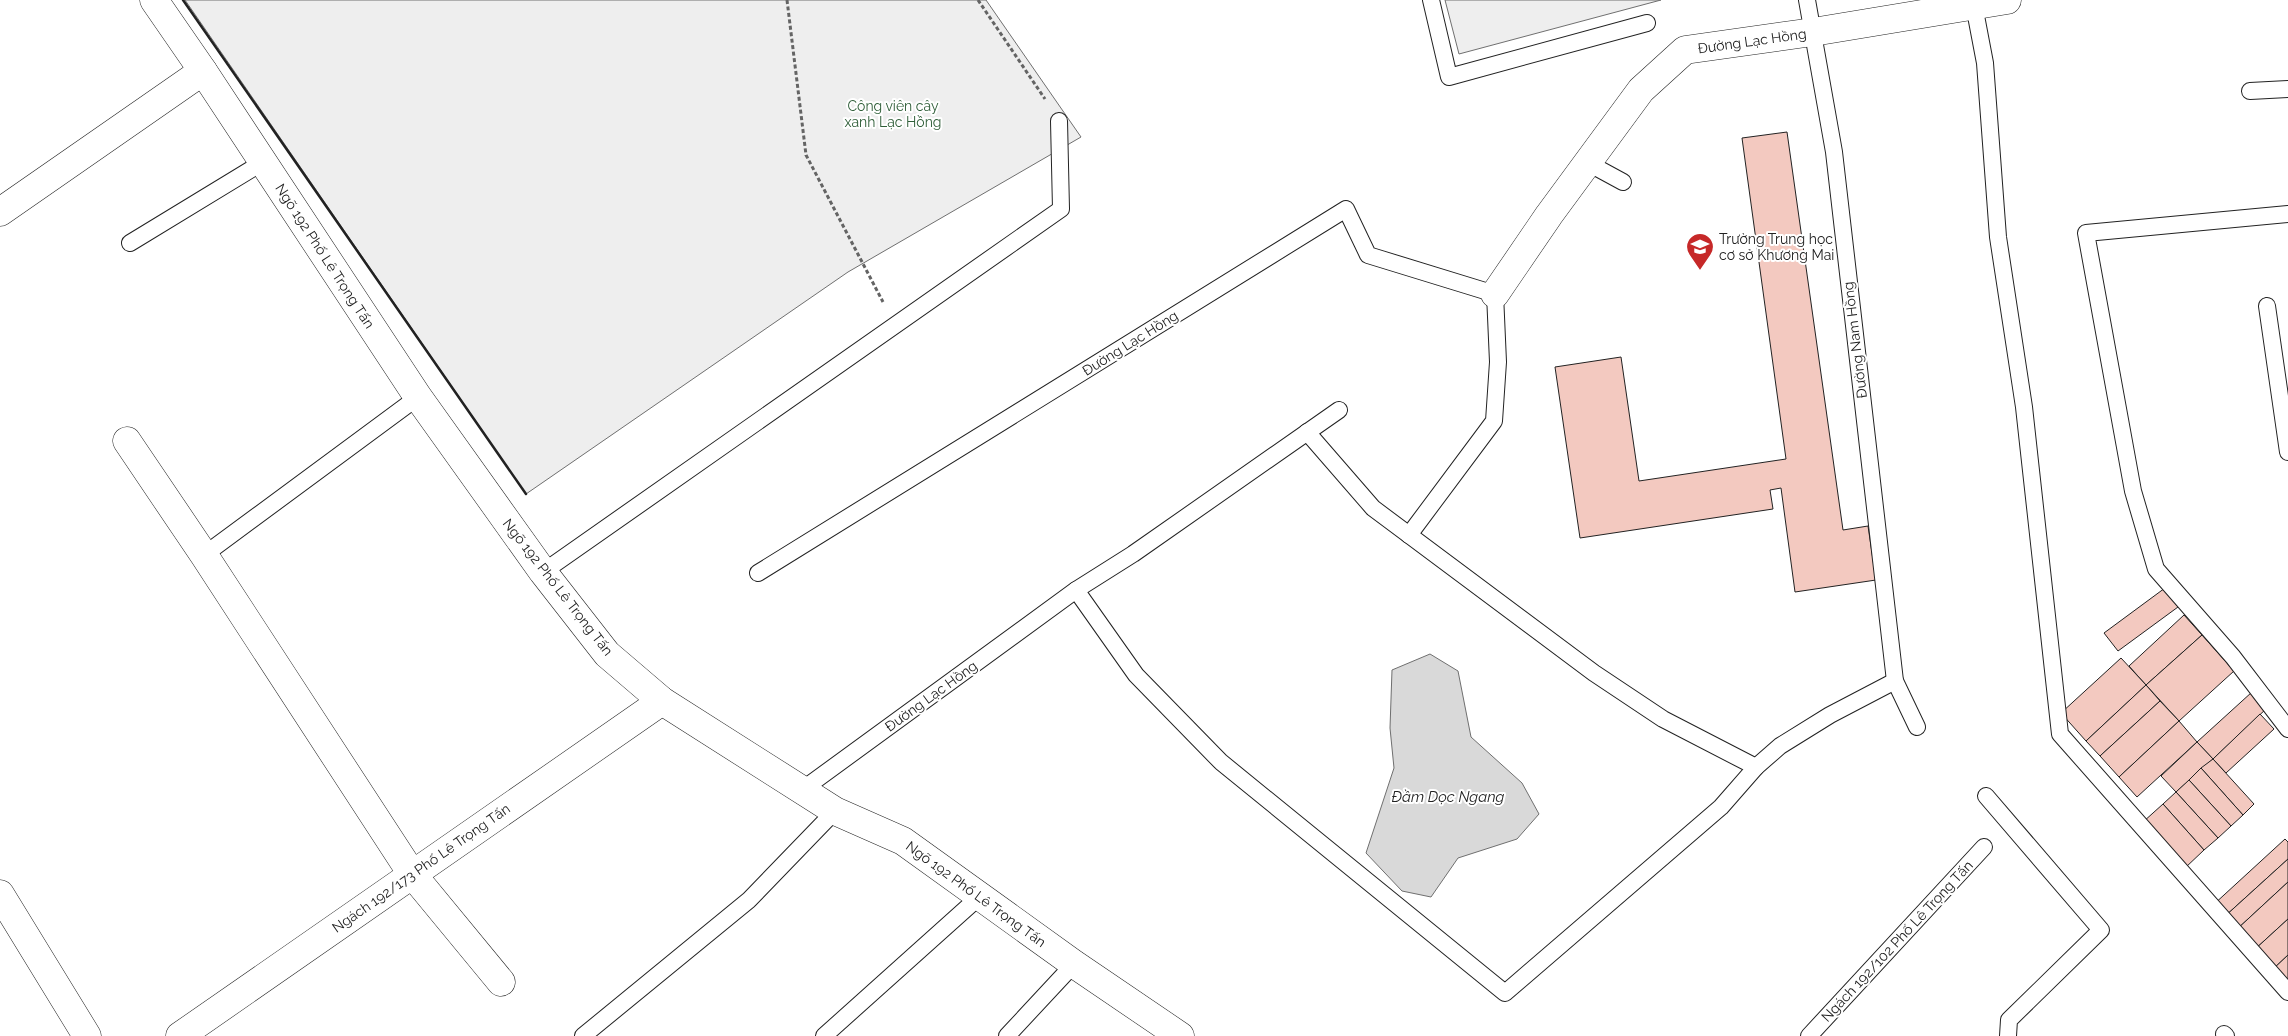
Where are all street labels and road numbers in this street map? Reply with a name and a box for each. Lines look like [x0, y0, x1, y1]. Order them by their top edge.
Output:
street label: Đường Lạc Hồng [1697, 25, 1807, 57]
street label: Ngõ 192 Phố Lê Trọng Tấn [272, 181, 378, 331]
street label: Đường Nam Hồng [1840, 281, 1870, 399]
street label: Đường Lạc Hồng [1079, 307, 1181, 379]
street label: Ngõ 192 Phố Lê Trọng Tấn [500, 515, 616, 659]
street label: Đường Lạc Hồng [882, 657, 980, 735]
street label: Ngách 192/173 Phố Lê Trọng Tấn [329, 800, 513, 936]
street label: Ngõ 192 Phố Lê Trọng Tấn [903, 838, 1049, 950]
street label: Ngách 192/102 Phố Lê Trọng Tấn [1818, 857, 1976, 1025]

